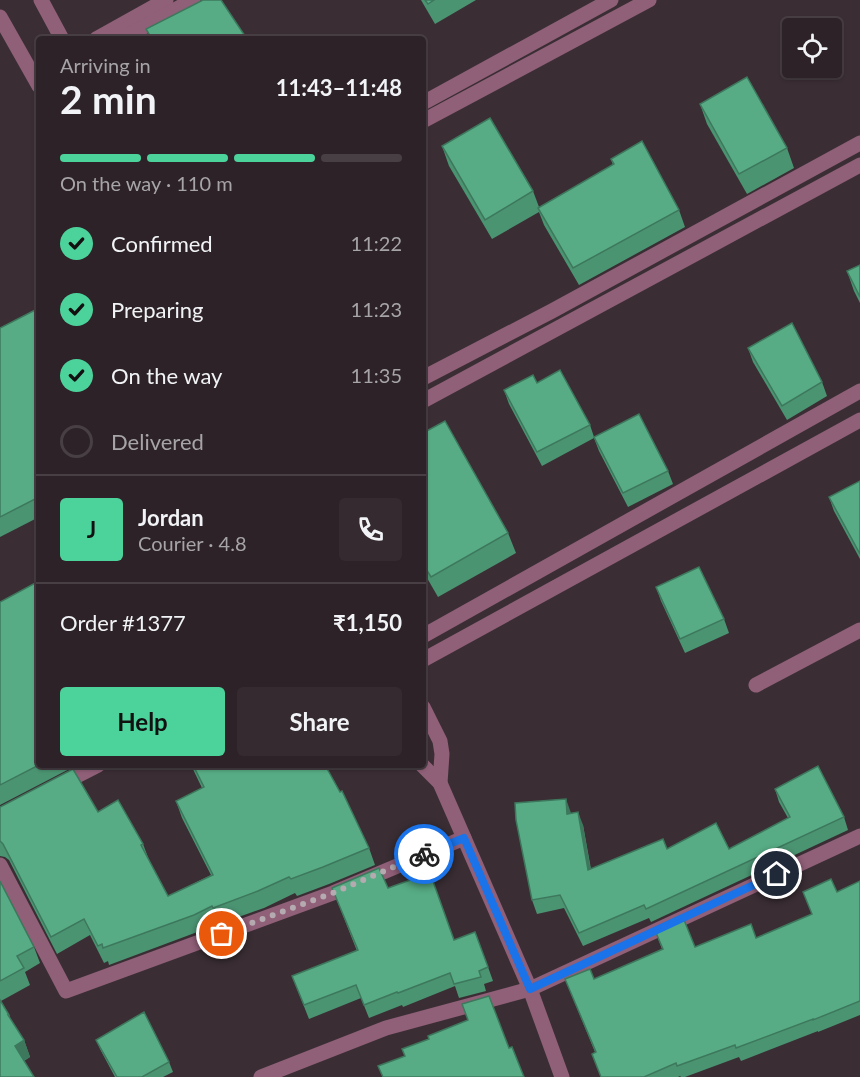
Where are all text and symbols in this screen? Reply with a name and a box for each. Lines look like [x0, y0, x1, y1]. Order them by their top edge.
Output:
map controls [782, 18, 842, 78]
button: locate [782, 18, 842, 78]
text: Arriving in [60, 53, 151, 77]
text: 11:43–11:48 [276, 74, 402, 101]
text: 2 min [60, 76, 157, 122]
text: On the way · 110 m [60, 171, 233, 195]
icon: check [60, 227, 93, 260]
text: Confirmed [111, 230, 213, 257]
text: 11:22 [351, 231, 402, 255]
icon: check [60, 293, 93, 326]
text: Preparing [111, 296, 203, 323]
text: 11:23 [351, 297, 402, 321]
icon: check [60, 359, 93, 392]
text: On the way [111, 362, 222, 389]
text: 11:35 [351, 363, 402, 387]
text: Delivered [111, 428, 204, 455]
button: phone [339, 498, 402, 561]
text: Jordan [138, 504, 204, 531]
text: J [87, 516, 96, 543]
text: Courier · 4.8 [138, 531, 247, 555]
text: Order #1377 [60, 609, 186, 636]
text: ₹1,150 [333, 609, 402, 636]
button: Help [60, 687, 225, 756]
button: Share [237, 687, 402, 756]
courier [394, 824, 454, 884]
icon: bike [408, 838, 441, 871]
pin [751, 848, 802, 899]
icon: home [760, 857, 793, 890]
pin [196, 908, 247, 959]
icon: bag [205, 917, 238, 950]

